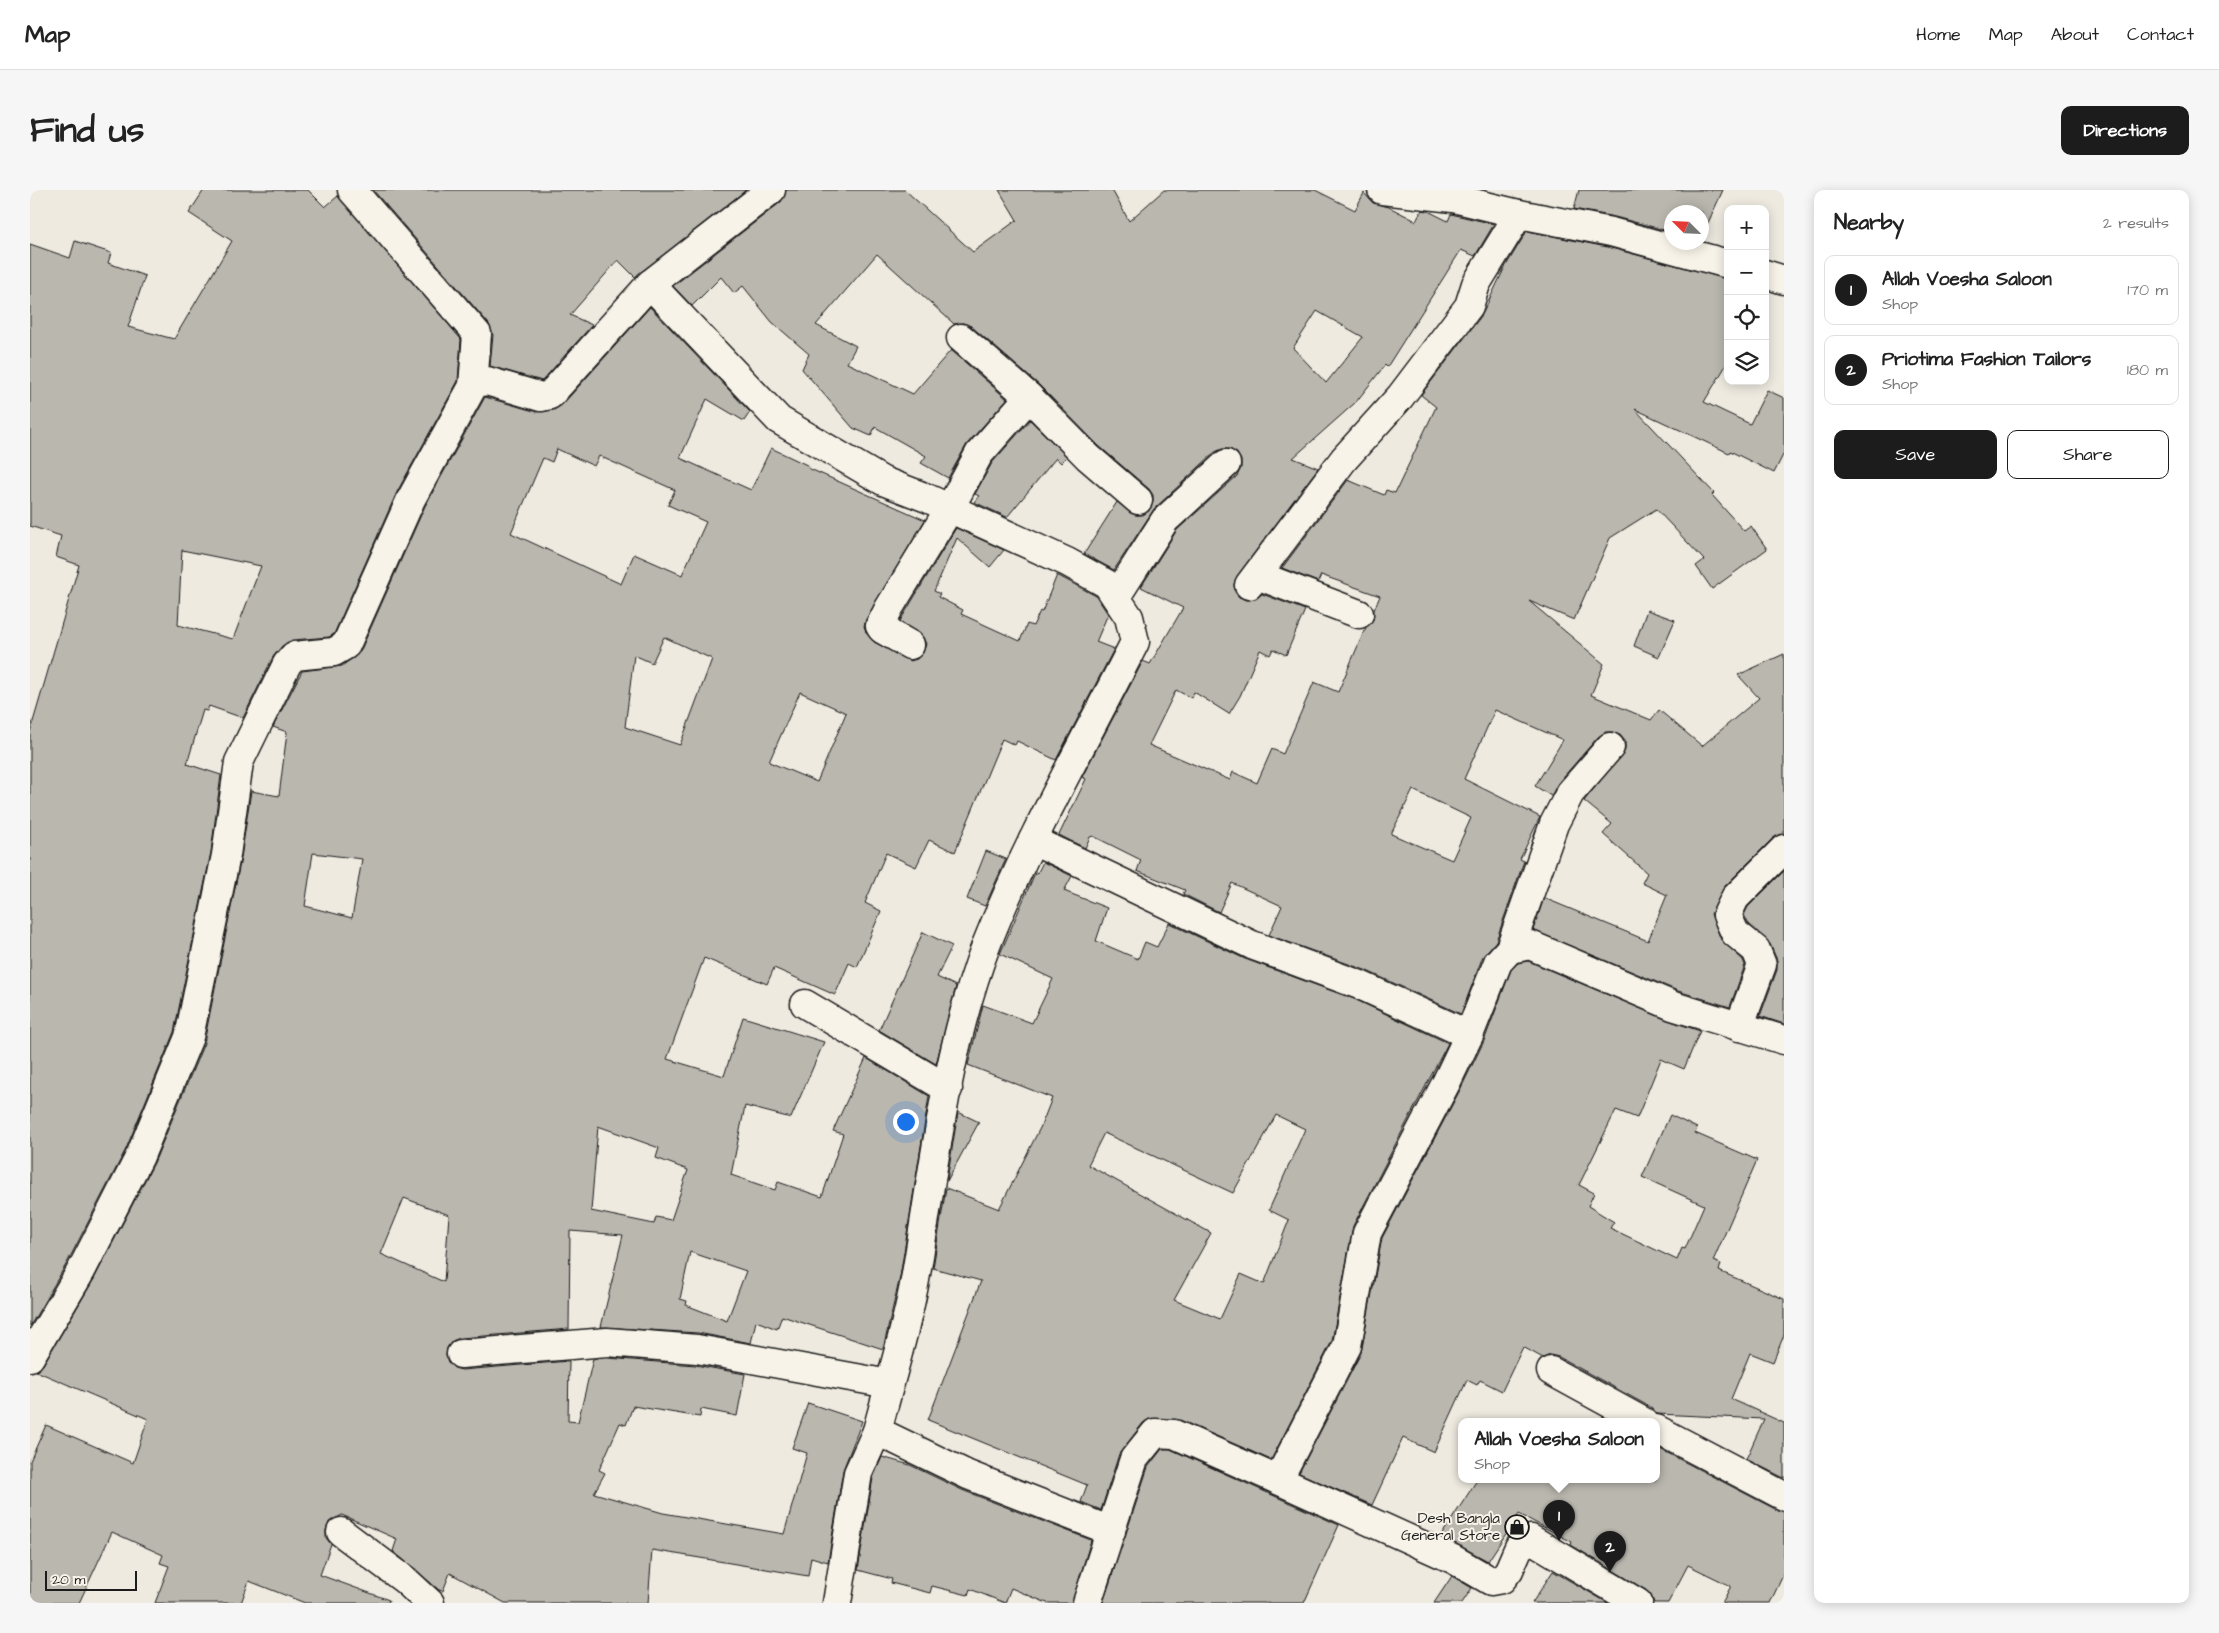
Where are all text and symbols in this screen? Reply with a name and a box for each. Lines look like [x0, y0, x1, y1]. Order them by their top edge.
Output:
text: Map [25, 18, 70, 52]
text: Home [1916, 22, 1961, 47]
text: Map [1989, 22, 2023, 47]
text: About [2051, 22, 2099, 47]
text: Contact [2127, 22, 2194, 47]
text: Find us [30, 106, 144, 155]
button: Directions [2061, 106, 2189, 155]
north arrow [1664, 205, 1709, 250]
map controls [1724, 205, 1769, 385]
button: + [1724, 205, 1769, 250]
text: Nearby [1834, 208, 1904, 237]
text: 2 results [2103, 212, 2169, 234]
button: − [1724, 250, 1769, 295]
text: Allah Voesha Saloon [1882, 266, 2052, 293]
text: 1 [1850, 279, 1852, 301]
text: 170 m [2127, 279, 2168, 301]
text: Shop [1882, 293, 1918, 315]
button: locate [1724, 295, 1769, 340]
button: layers [1724, 340, 1769, 385]
text: Priotima Fashion Tailors [1882, 346, 2091, 373]
text: 2 [1846, 359, 1856, 381]
text: 180 m [2127, 359, 2168, 381]
text: Shop [1882, 373, 1918, 395]
button: Save [1834, 430, 1997, 479]
button: Share [2007, 430, 2169, 479]
your location [893, 1109, 919, 1135]
popup [1458, 1418, 1660, 1483]
text: Allah Voesha Saloon [1474, 1426, 1644, 1453]
text: Shop [1474, 1453, 1510, 1475]
pin: 1 [1543, 1500, 1575, 1541]
place label: Desh Bangla General Store [1401, 1508, 1500, 1546]
shop icon: Desh Bangla General Store [1504, 1514, 1530, 1540]
pin: 2 [1594, 1531, 1626, 1572]
scale bar [45, 1568, 138, 1591]
text: 20 m [52, 1570, 85, 1590]

